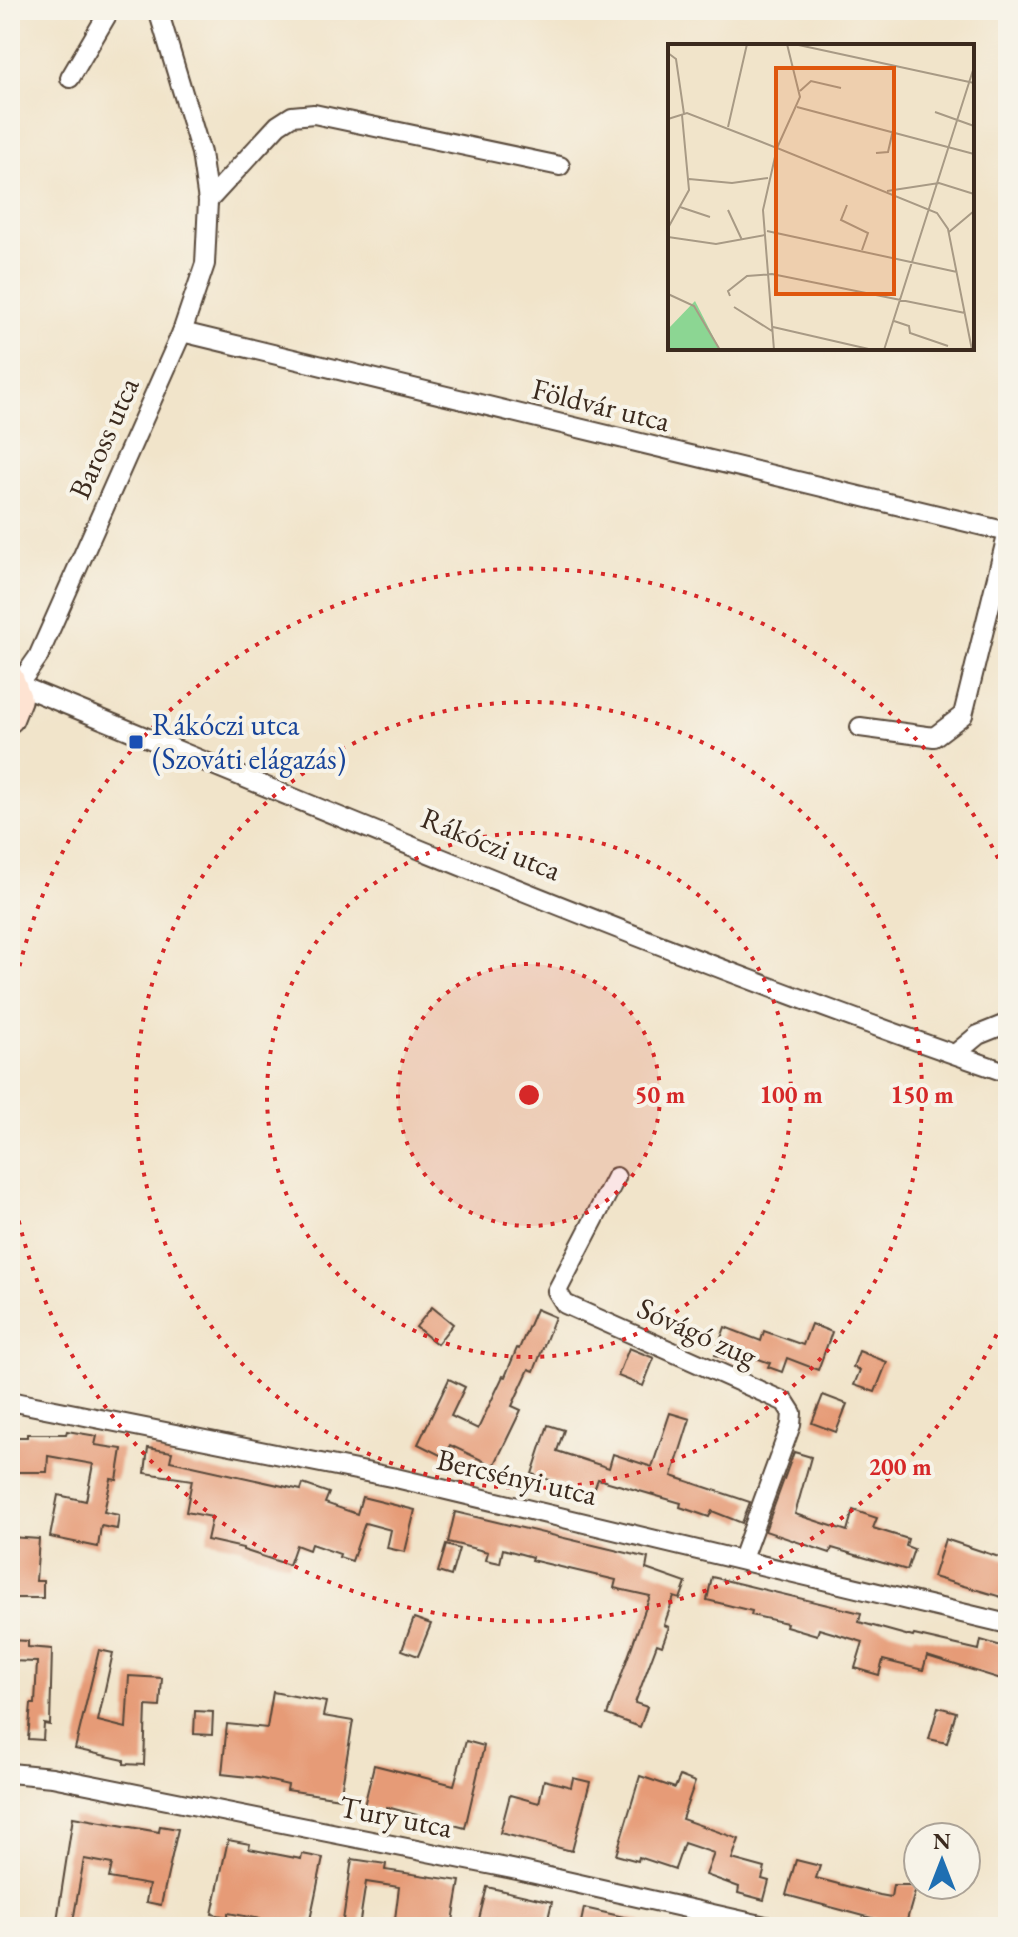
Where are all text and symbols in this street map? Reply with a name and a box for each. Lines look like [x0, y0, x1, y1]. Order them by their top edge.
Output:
inset map [668, 44, 974, 350]
street label: Földvár utca [528, 369, 674, 440]
street label: Baross utca [60, 371, 148, 505]
place label: Rákóczi utca (Szováti elágazás) [152, 705, 346, 778]
marker: Rákóczi utca (Szováti elágazás) [127, 733, 145, 751]
street label: Rákóczi utca [416, 798, 567, 889]
text: 50 m [635, 1079, 685, 1110]
text: 100 m [759, 1079, 823, 1110]
text: 150 m [890, 1079, 954, 1110]
centre of rings [515, 1081, 543, 1109]
street label: Sóvágó zug [631, 1288, 764, 1376]
street label: Bercsényi utca [433, 1439, 601, 1514]
text: 200 m [868, 1451, 932, 1482]
street label: Tury utca [336, 1786, 456, 1847]
north arrow [902, 1821, 982, 1901]
text: N [933, 1827, 951, 1856]

